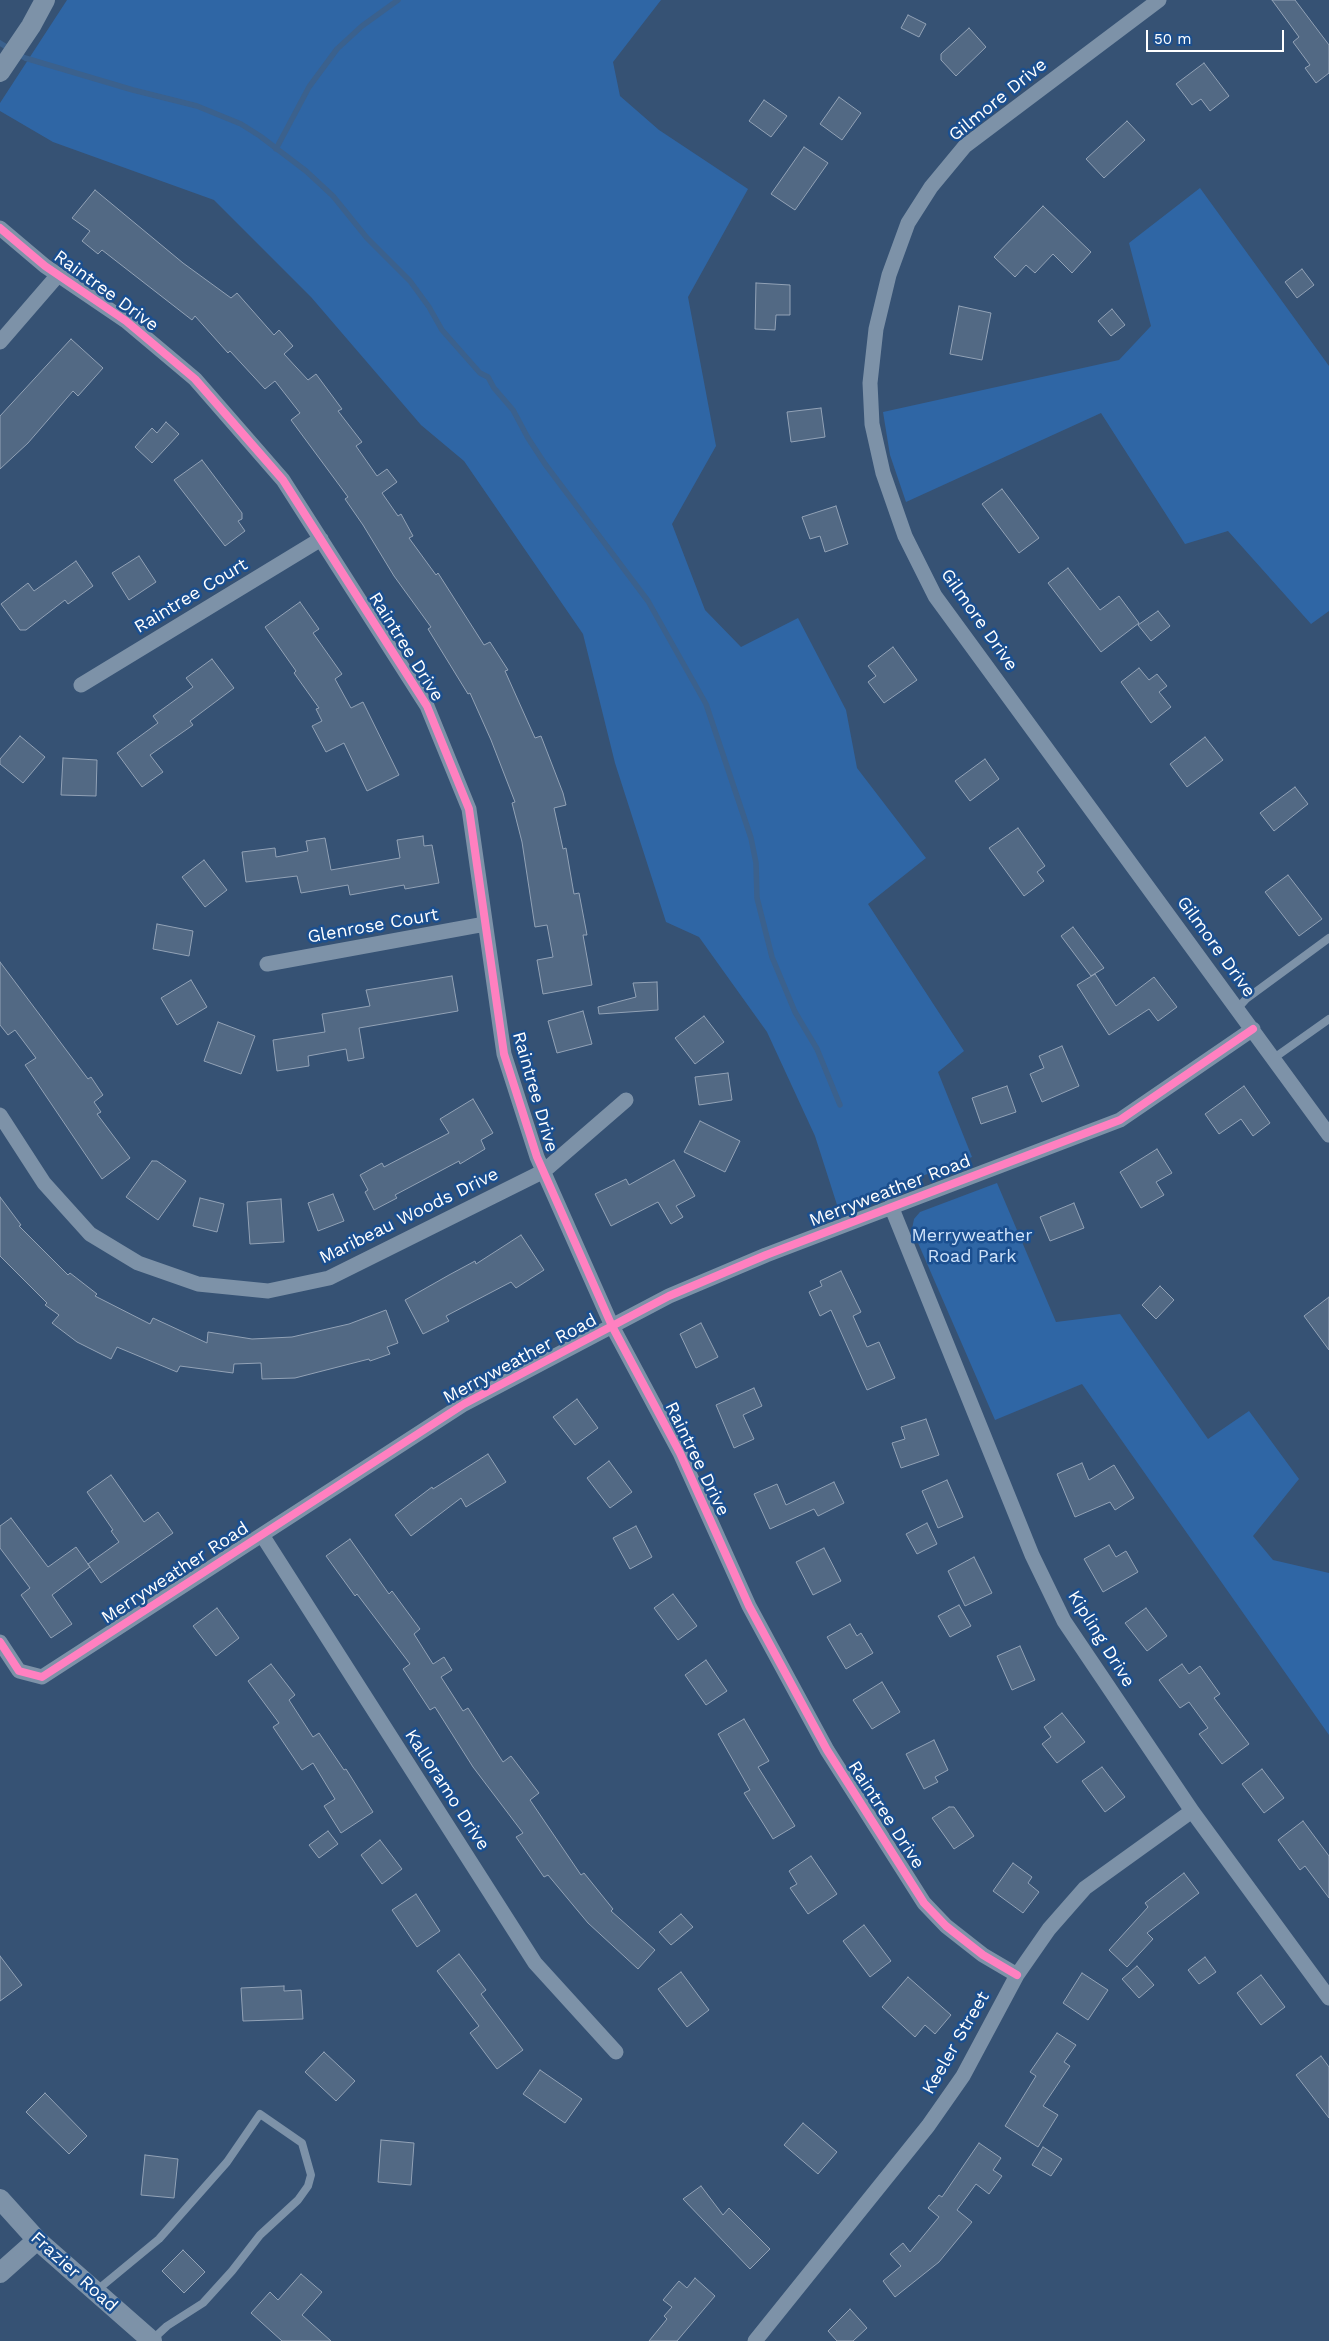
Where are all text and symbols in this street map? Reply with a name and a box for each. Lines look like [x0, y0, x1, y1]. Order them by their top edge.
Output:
scale bar [1149, 20, 1286, 52]
text: 50 m [1154, 30, 1191, 48]
street label: Gilmore Drive [945, 54, 1051, 146]
street label: Raintree Drive [49, 246, 163, 336]
street label: Raintree Court [131, 554, 251, 638]
street label: Gilmore Drive [936, 565, 1022, 675]
street label: Raintree Drive [364, 589, 448, 705]
street label: Gilmore Drive [1172, 892, 1260, 1002]
street label: Glenrose Court [306, 904, 440, 948]
street label: Raintree Drive [507, 1029, 563, 1155]
street label: Merryweather Road [806, 1150, 974, 1232]
street label: Maribeau Woods Drive [316, 1163, 502, 1269]
park label: Merryweather Road Park [912, 1225, 1032, 1268]
street label: Merryweather Road [439, 1309, 601, 1409]
street label: Raintree Drive [660, 1398, 734, 1520]
street label: Merryweather Road [97, 1517, 253, 1629]
street label: Kipling Drive [1063, 1587, 1139, 1691]
street label: Kalloramo Drive [400, 1726, 494, 1854]
street label: Raintree Drive [843, 1757, 929, 1873]
street label: Keeler Street [918, 1988, 994, 2098]
street label: Frazier Road [26, 2227, 122, 2317]

